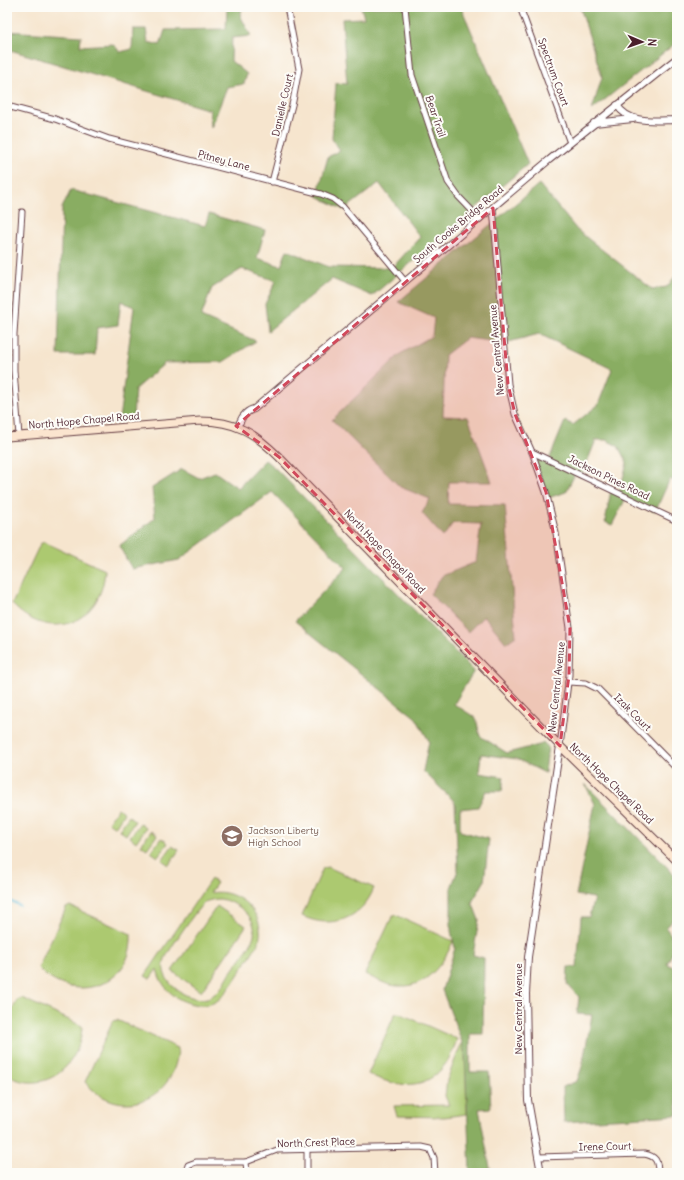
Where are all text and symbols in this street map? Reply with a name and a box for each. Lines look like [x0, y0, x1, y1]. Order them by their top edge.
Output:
north arrow [622, 22, 662, 62]
street label: Spectrum Court [535, 36, 572, 109]
text: N [645, 38, 659, 46]
street label: Danielle Court [269, 72, 296, 138]
street label: Bear Trail [422, 94, 449, 139]
street label: Pitney Lane [197, 147, 251, 174]
street label: South Cooks Bridge Road [411, 183, 506, 266]
street label: New Central Avenue [486, 304, 507, 396]
street label: North Hope Chapel Road [28, 409, 140, 432]
street label: Jackson Pines Road [566, 452, 652, 503]
street label: North Hope Chapel Road [341, 507, 428, 596]
street label: New Central Avenue [545, 641, 568, 733]
street label: Izak Court [611, 691, 655, 734]
street label: North Hope Chapel Road [567, 740, 656, 827]
school or university icon: Jackson Liberty High School [219, 823, 245, 849]
place label: Jackson Liberty High School [248, 824, 319, 849]
street label: New Central Avenue [512, 963, 525, 1055]
street label: North Crest Place [277, 1135, 355, 1150]
street label: Irene Court [579, 1140, 632, 1153]

